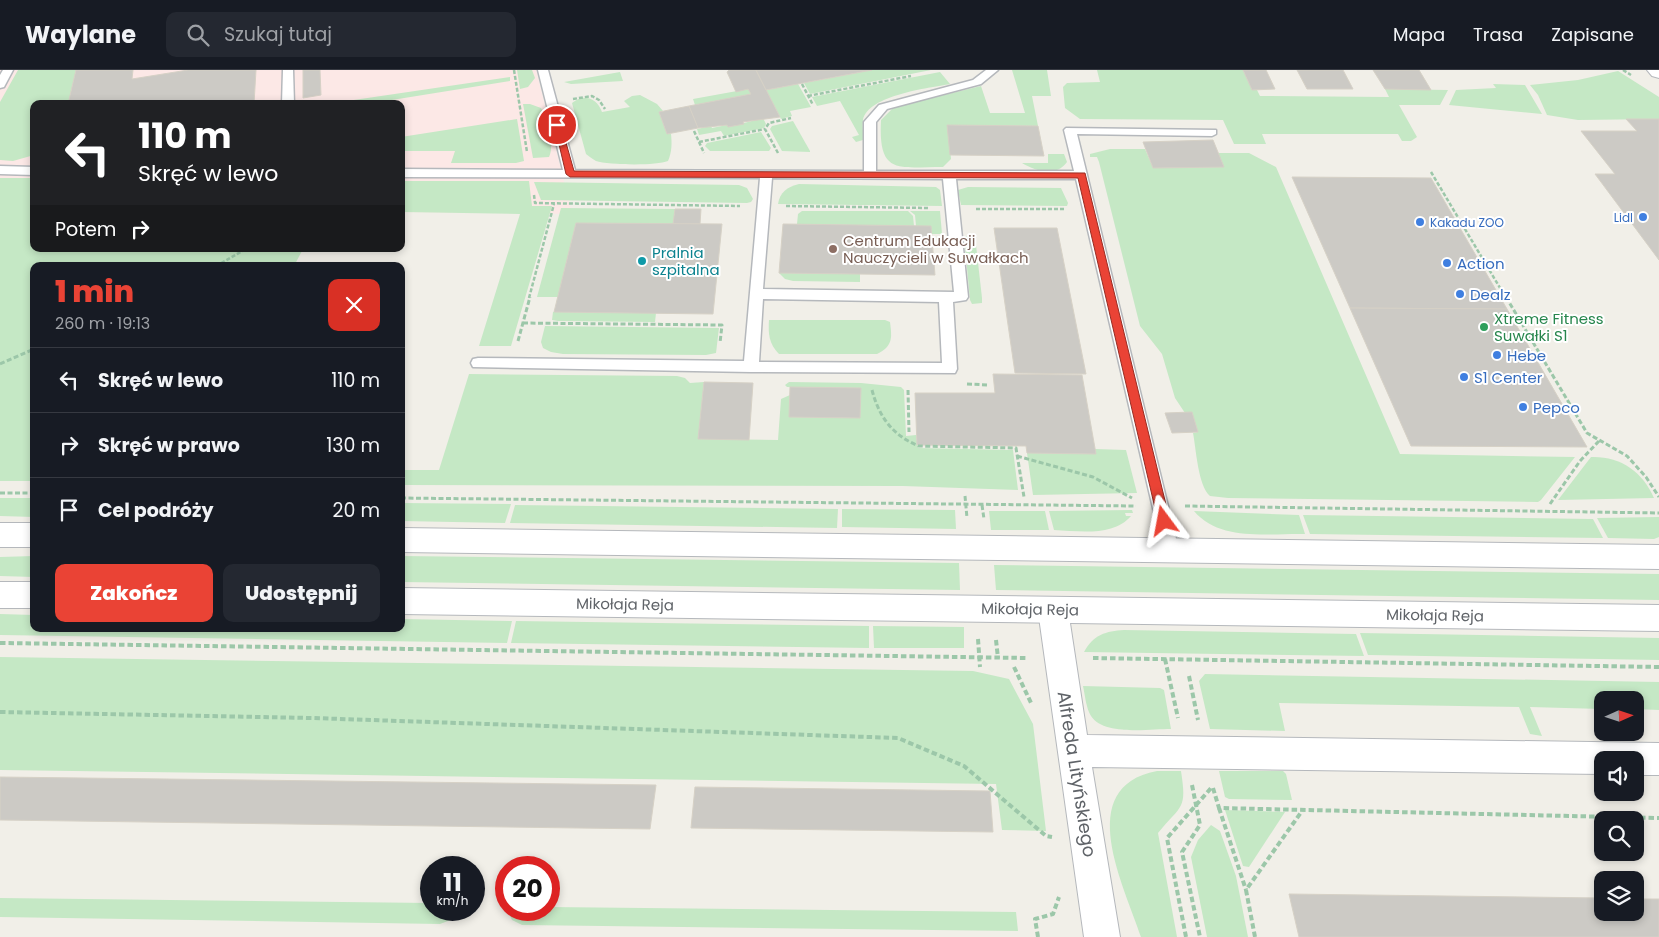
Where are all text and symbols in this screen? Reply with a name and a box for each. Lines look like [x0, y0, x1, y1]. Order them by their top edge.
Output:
search box [166, 12, 516, 57]
text: Waylane [25, 18, 136, 51]
icon: search [184, 21, 212, 49]
text: Szukaj tutaj [224, 21, 332, 48]
text: Mapa [1393, 22, 1445, 47]
text: Trasa [1473, 22, 1523, 47]
text: Zapisane [1551, 22, 1634, 47]
pin [536, 104, 578, 146]
text: 110 m [138, 111, 232, 160]
icon: arrive [543, 111, 571, 139]
icon: left [55, 120, 120, 185]
text: Skręć w lewo [138, 158, 278, 189]
place label: Lidl [1614, 209, 1633, 226]
marker: Lidl [1637, 211, 1649, 223]
place label: Kakadu ZOO [1430, 214, 1504, 231]
icon: right [126, 215, 154, 243]
text: Potem [55, 216, 116, 243]
marker: Kakadu ZOO [1414, 216, 1426, 228]
place label: Centrum Edukacji Nauczycieli w Suwałkach [843, 230, 1029, 268]
place label: Pralnia szpitalna [652, 242, 720, 280]
marker: Centrum Edukacji Nauczycieli w Suwałkach [827, 243, 839, 255]
place label: Action [1457, 253, 1505, 274]
marker: Pralnia szpitalna [636, 255, 648, 267]
marker: Action [1441, 257, 1453, 269]
text: 1 min [55, 270, 134, 313]
button: close [328, 279, 380, 331]
place label: Dealz [1470, 284, 1511, 305]
marker: Dealz [1454, 288, 1466, 300]
place label: Xtreme Fitness Suwałki S1 [1494, 308, 1604, 346]
text: 260 m · 19:13 [55, 312, 150, 335]
marker: Xtreme Fitness Suwałki S1 [1478, 321, 1490, 333]
place label: Hebe [1507, 345, 1546, 366]
marker: Hebe [1491, 349, 1503, 361]
icon: left [55, 366, 83, 394]
text: Skręć w lewo [98, 367, 223, 394]
text: 110 m [331, 367, 380, 394]
place label: S1 Center [1474, 367, 1543, 388]
marker: S1 Center [1458, 371, 1470, 383]
place label: Pepco [1533, 397, 1580, 418]
marker: Pepco [1517, 401, 1529, 413]
icon: right [55, 431, 83, 459]
text: Skręć w prawo [98, 432, 240, 459]
text: 130 m [326, 432, 380, 459]
position arrow [1137, 494, 1189, 546]
icon: arrive [55, 496, 83, 524]
text: Cel podróży [98, 497, 213, 524]
text: 20 m [332, 497, 380, 524]
button: Zakończ [55, 564, 213, 622]
button: Udostępnij [223, 564, 380, 622]
street label: Mikołaja Reja [576, 593, 674, 615]
street label: Mikołaja Reja [981, 598, 1079, 620]
street label: Mikołaja Reja [1386, 604, 1484, 626]
street label: Alfreda Lityńskiego [1052, 689, 1102, 859]
north arrow [1594, 691, 1644, 741]
map controls [1594, 691, 1644, 921]
button: sound [1594, 751, 1644, 801]
button: search [1594, 811, 1644, 861]
speed limit sign: 20 [495, 856, 560, 921]
text: 11 [443, 865, 462, 900]
button: layers [1594, 871, 1644, 921]
text: km/h [437, 892, 468, 909]

